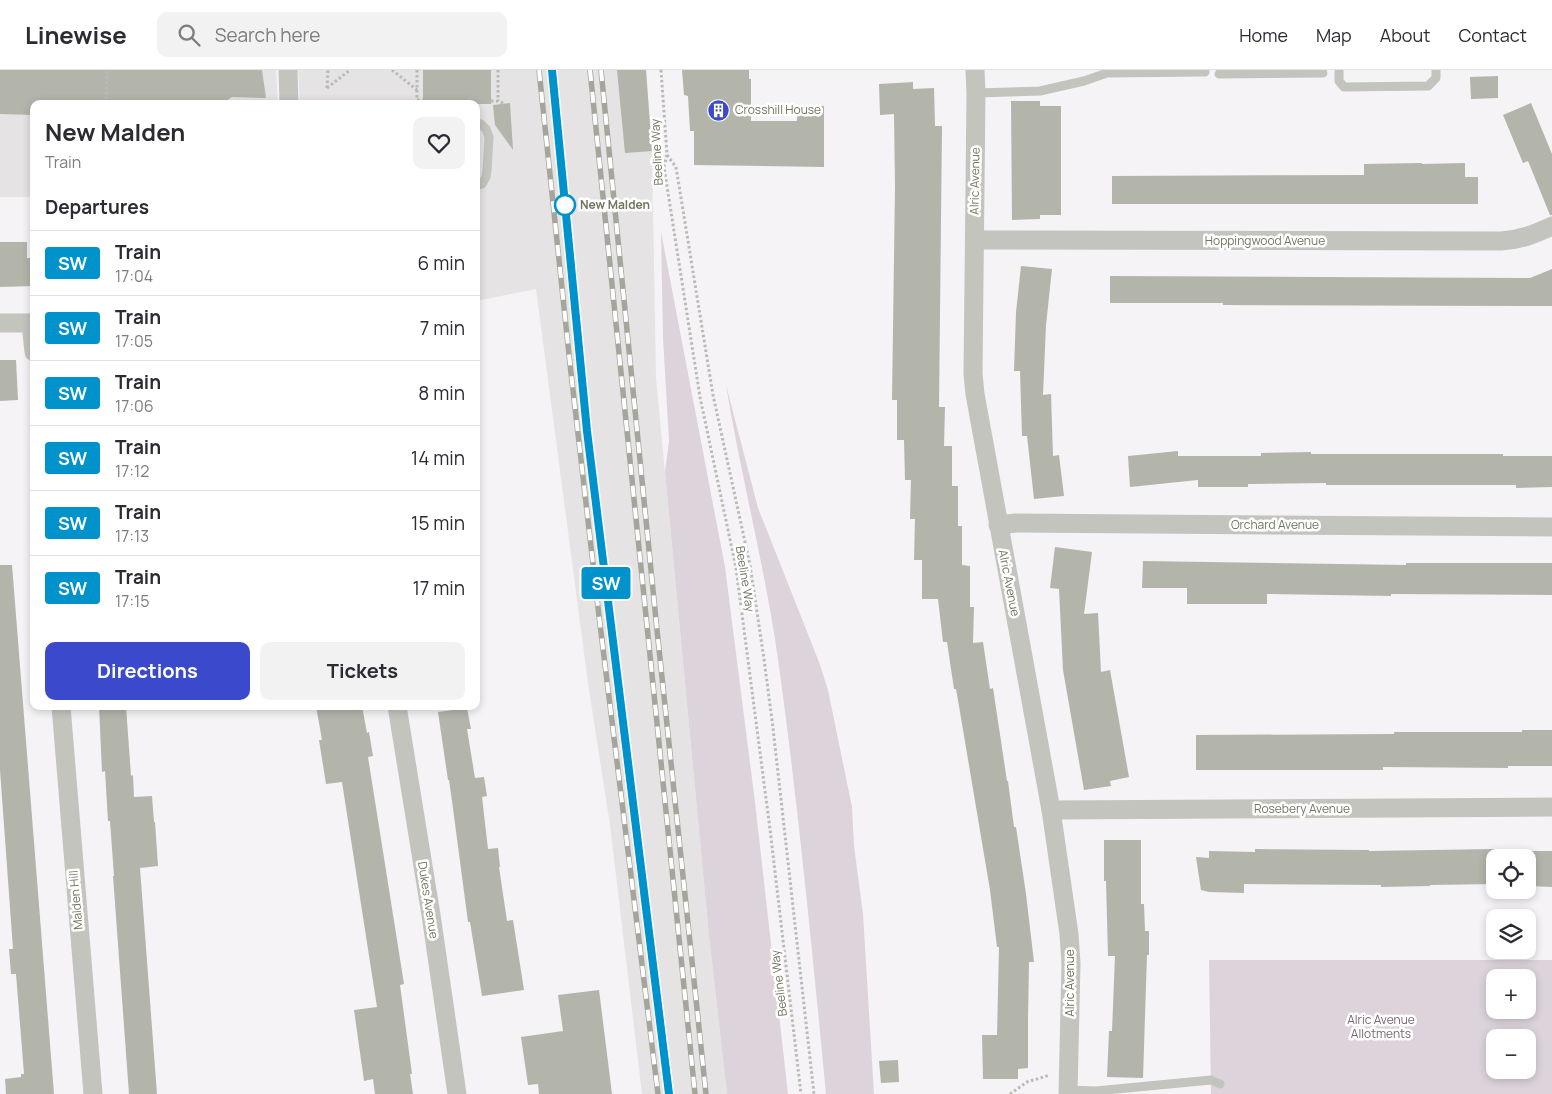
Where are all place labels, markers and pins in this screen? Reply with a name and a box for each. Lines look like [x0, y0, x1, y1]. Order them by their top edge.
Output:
building icon: Crosshill House [707, 98, 731, 122]
place label: Crosshill House [735, 101, 821, 118]
marker: New Malden [554, 194, 576, 216]
place label: New Malden [580, 196, 650, 213]

